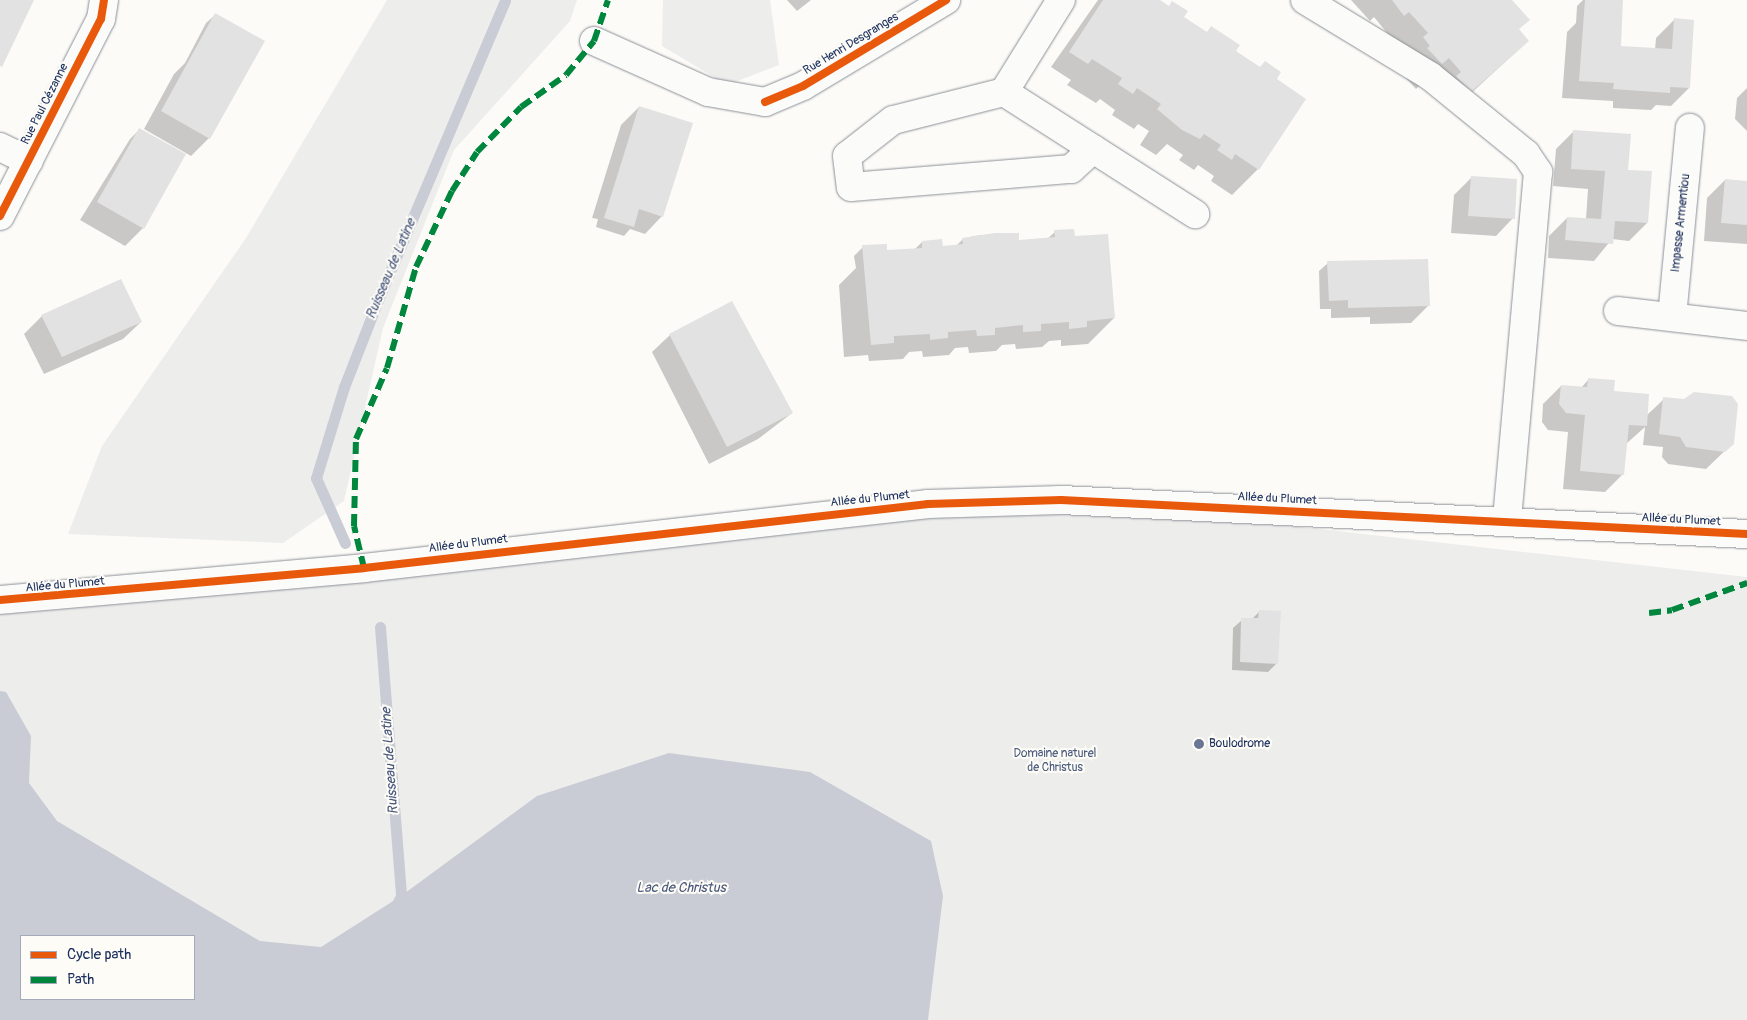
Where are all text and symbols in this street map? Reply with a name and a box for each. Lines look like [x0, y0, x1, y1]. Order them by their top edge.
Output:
street label: Rue Henri Desgranges [801, 10, 901, 78]
street label: Rue Paul Cézanne [18, 61, 72, 147]
street label: Impasse Armentiou [1669, 173, 1693, 273]
water label: Ruisseau de Latine [362, 216, 420, 322]
street label: Allée du Plumet [830, 488, 910, 510]
street label: Allée du Plumet [1237, 490, 1317, 508]
street label: Allée du Plumet [1641, 511, 1721, 529]
street label: Allée du Plumet [428, 532, 508, 556]
street label: Allée du Plumet [25, 574, 105, 596]
water label: Ruisseau de Latine [378, 707, 402, 815]
place label: Boulodrome [1209, 737, 1270, 751]
marker: Boulodrome [1193, 738, 1205, 750]
park label: Domaine naturel de Christus [1014, 747, 1096, 775]
water label: Lac de Christus [636, 880, 726, 896]
legend [20, 935, 195, 1000]
text: Cycle path [67, 945, 131, 964]
text: Path [67, 970, 94, 989]

